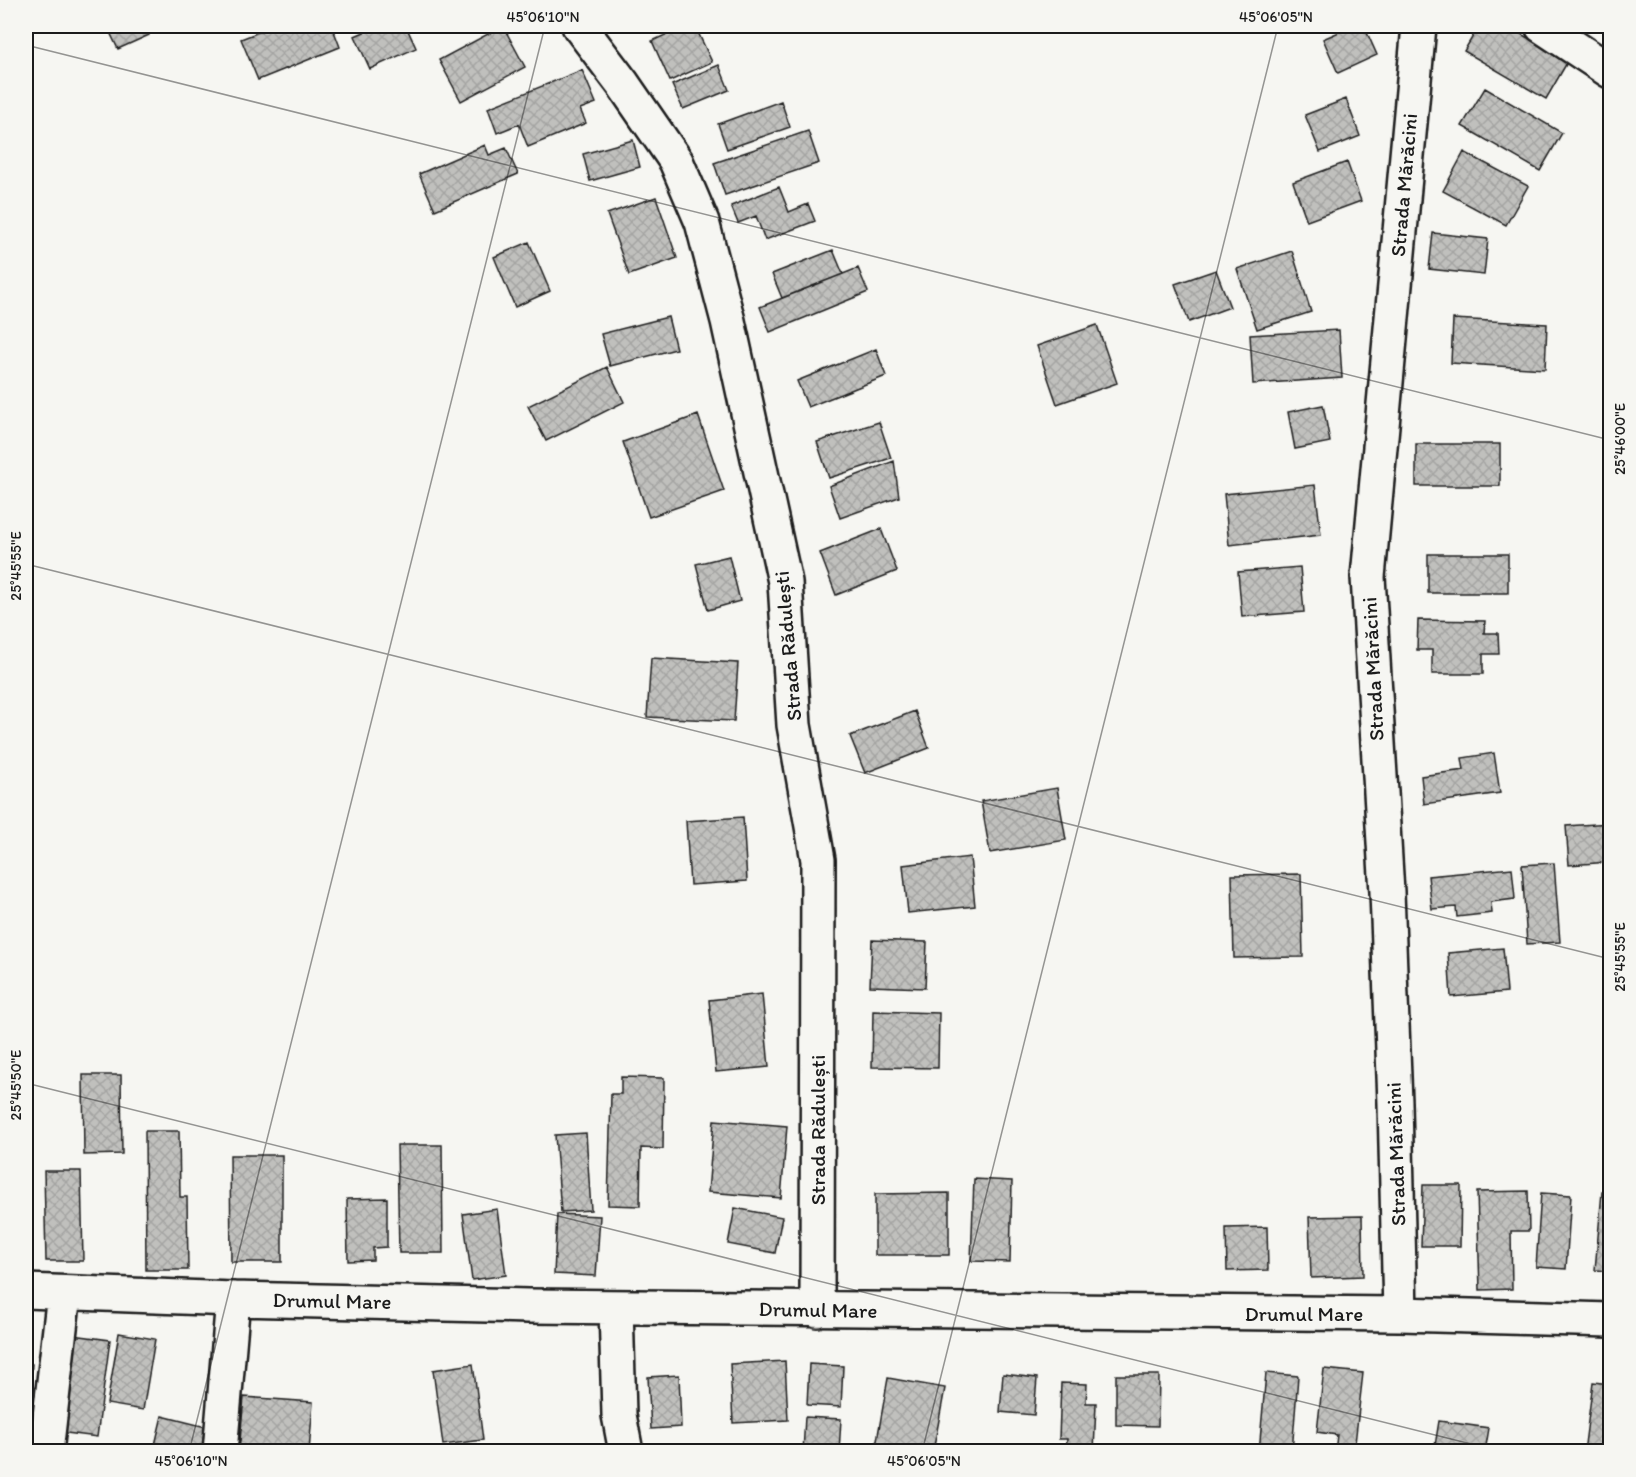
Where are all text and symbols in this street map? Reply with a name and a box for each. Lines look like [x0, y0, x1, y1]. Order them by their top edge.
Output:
text: 45°06'10"N [506, 8, 580, 26]
text: 45°06'05"N [1239, 8, 1313, 26]
street label: Strada Mărăcini [1385, 112, 1422, 258]
text: 25°46'00"E [1611, 403, 1629, 475]
text: 25°45'55"E [7, 531, 25, 601]
street label: Strada Rădulești [768, 570, 807, 722]
street label: Strada Mărăcini [1356, 596, 1389, 742]
text: 25°45'55"E [1611, 922, 1629, 992]
text: 25°45'50"E [7, 1050, 25, 1120]
street label: Strada Rădulești [805, 1055, 830, 1205]
street label: Strada Mărăcini [1380, 1082, 1411, 1226]
street label: Drumul Mare [272, 1287, 392, 1314]
street label: Drumul Mare [758, 1296, 878, 1323]
street label: Drumul Mare [1245, 1301, 1363, 1326]
text: 45°06'10"N [154, 1452, 228, 1470]
text: 45°06'05"N [887, 1452, 961, 1470]

